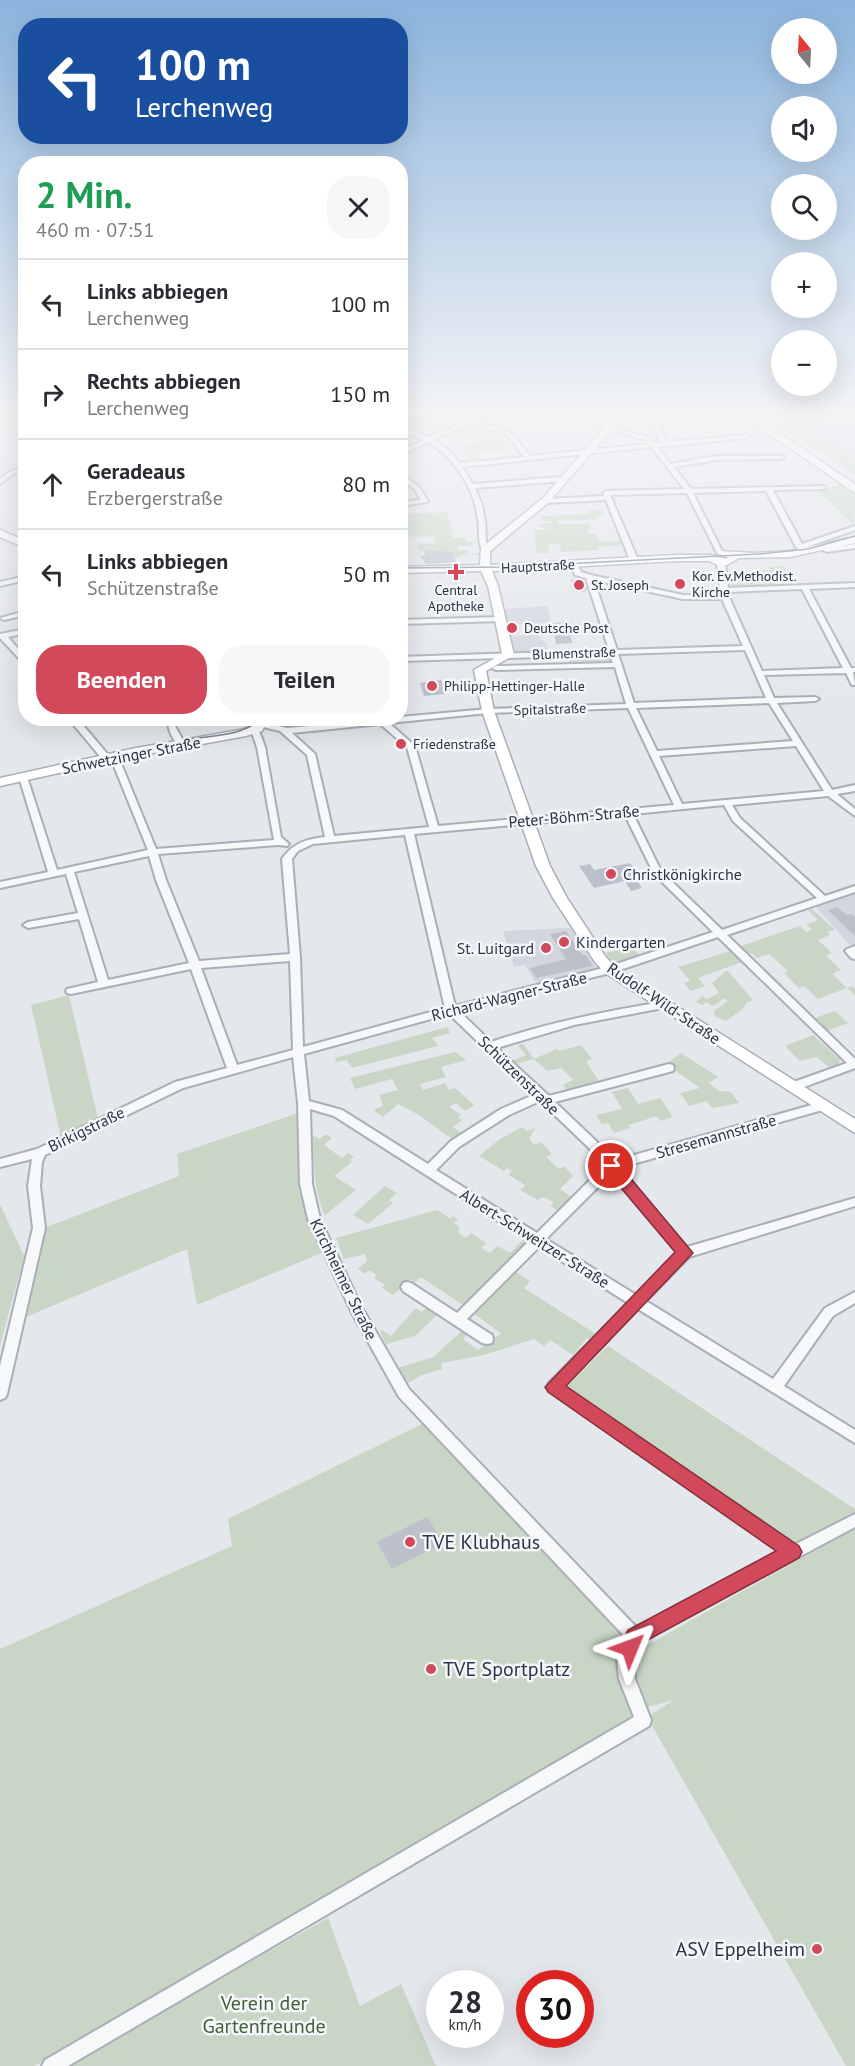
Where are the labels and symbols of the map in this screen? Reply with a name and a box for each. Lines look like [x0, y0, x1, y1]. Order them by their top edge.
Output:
north arrow [771, 18, 837, 84]
street label: Hauptstraße [501, 555, 575, 577]
marker: Central Apotheke [449, 565, 463, 579]
place label: Kor. Ev.Methodist. Kirche [692, 567, 796, 601]
place label: St. Joseph [591, 576, 649, 594]
marker: Kor. Ev.Methodist. Kirche [673, 577, 687, 591]
marker: St. Joseph [572, 578, 586, 592]
place label: Central Apotheke [428, 581, 484, 615]
place label: Deutsche Post [524, 619, 609, 637]
marker: Deutsche Post [505, 621, 519, 635]
street label: Blumenstraße [532, 643, 616, 663]
place label: Philipp-Hettinger-Halle [444, 677, 585, 695]
marker: Philipp-Hettinger-Halle [425, 679, 439, 693]
street label: Spitalstraße [514, 699, 586, 719]
street label: Schwetzinger Straße [60, 732, 202, 778]
place label: Friedenstraße [413, 735, 496, 753]
marker: Friedenstraße [394, 737, 408, 751]
street label: Peter-Böhm-Straße [508, 800, 640, 832]
place label: Christkönigkirche [623, 864, 742, 884]
marker: Christkönigkirche [604, 867, 618, 881]
place label: Kindergarten [576, 932, 666, 952]
marker: Kindergarten [557, 935, 571, 949]
place label: St. Luitgard [457, 938, 534, 958]
marker: St. Luitgard [539, 941, 553, 955]
street label: Rudolf-Wild-Straße [604, 958, 724, 1048]
street label: Richard-Wagner-Straße [429, 967, 589, 1025]
street label: Schützenstraße [474, 1031, 564, 1119]
street label: Birkigstraße [44, 1102, 128, 1156]
street label: Stresemannstraße [654, 1109, 778, 1163]
pin [585, 1140, 636, 1191]
street label: Albert-Schweitzer-Straße [457, 1184, 613, 1292]
street label: Kirchheimer Straße [306, 1215, 382, 1343]
place label: TVE Klubhaus [422, 1529, 540, 1555]
marker: TVE Klubhaus [403, 1535, 417, 1549]
position arrow [598, 1616, 662, 1680]
place label: TVE Sportplatz [443, 1656, 570, 1682]
marker: TVE Sportplatz [424, 1662, 438, 1676]
place label: ASV Eppelheim [676, 1936, 805, 1962]
marker: ASV Eppelheim [810, 1942, 824, 1956]
speed limit sign: 30 [516, 1970, 594, 2048]
park label: Verein der Gartenfreunde [202, 1990, 326, 2039]

